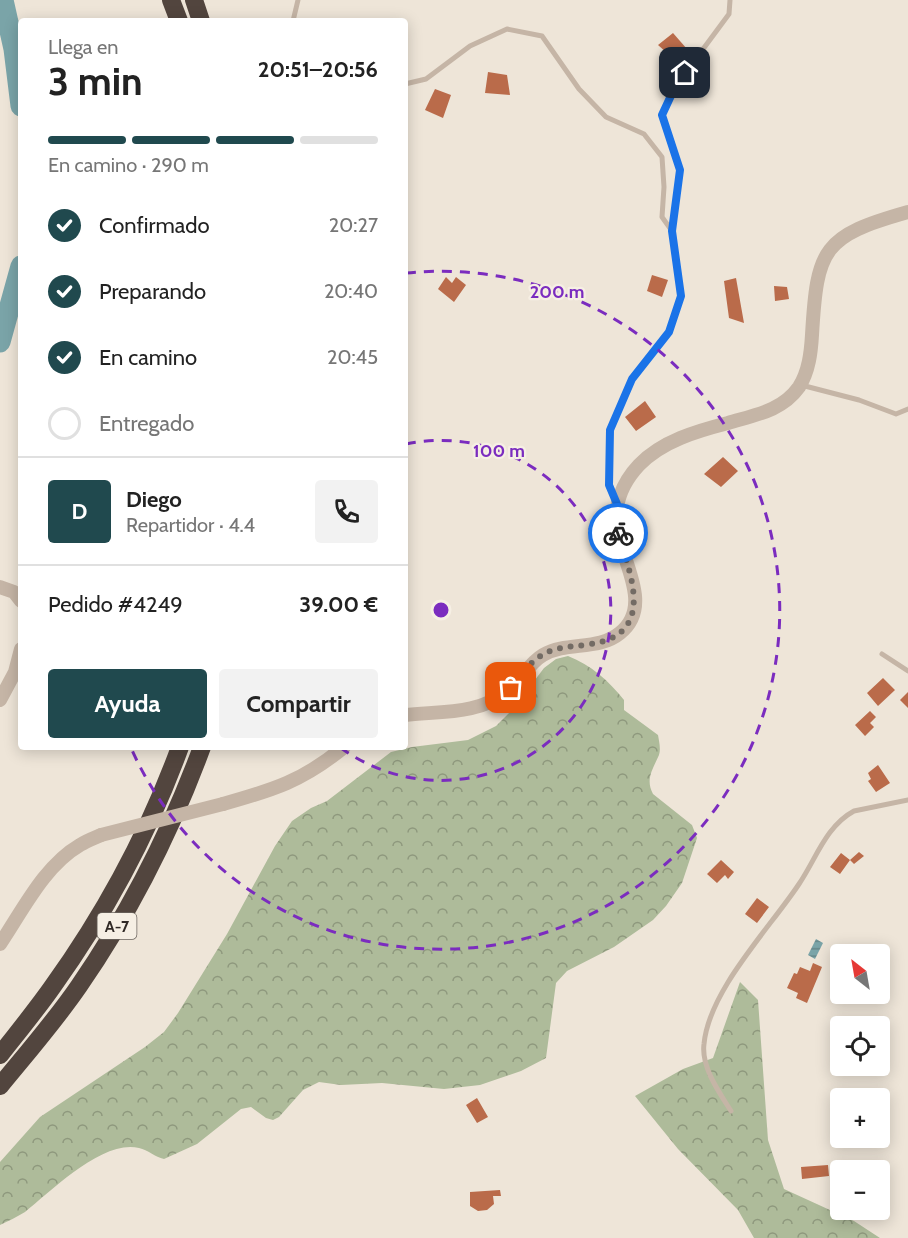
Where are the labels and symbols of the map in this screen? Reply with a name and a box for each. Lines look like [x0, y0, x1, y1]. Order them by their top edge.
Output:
pin [659, 47, 710, 98]
text: 200 m [530, 281, 584, 303]
text: 100 m [473, 440, 525, 462]
courier [588, 503, 648, 563]
centre of rings [431, 600, 451, 620]
pin [485, 662, 536, 713]
road number: A-7 [98, 913, 136, 939]
north arrow [830, 944, 890, 1004]

